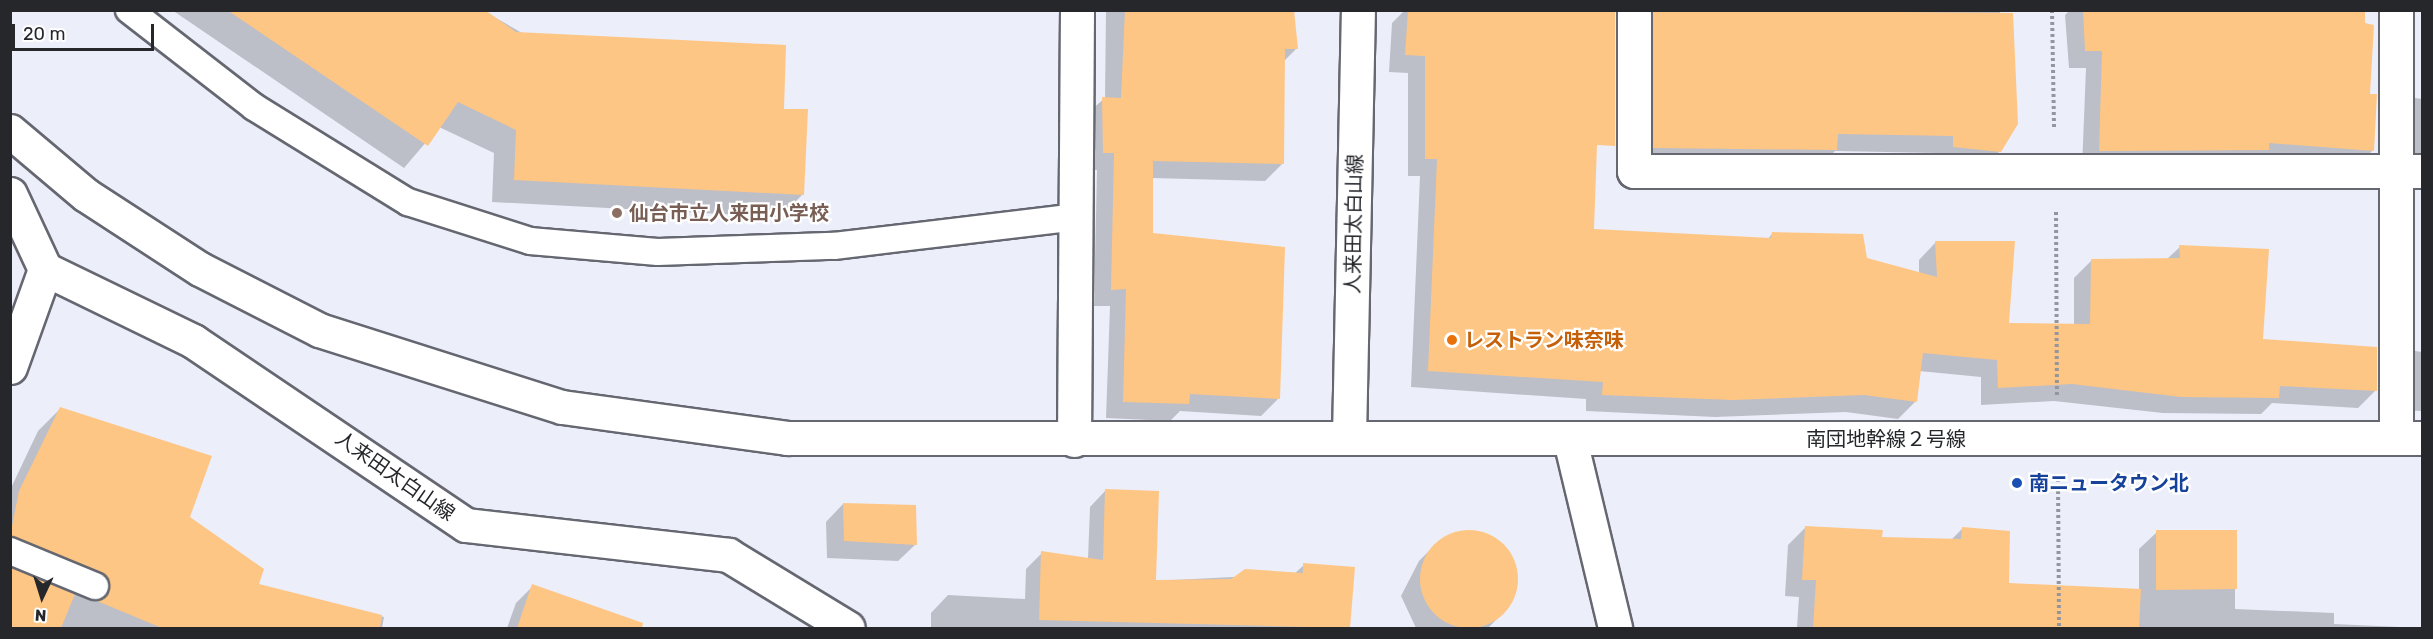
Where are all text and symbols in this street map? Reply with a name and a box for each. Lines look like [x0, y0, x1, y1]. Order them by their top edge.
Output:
scale bar [15, 12, 158, 50]
text: 20 m [23, 23, 65, 45]
street label: 人来田太白山線 [1341, 154, 1367, 294]
place label: 仙台市立人来田小学校 [629, 201, 829, 225]
marker: 仙台市立人来田小学校 [610, 206, 624, 220]
place label: レストラン味奈味 [1464, 328, 1624, 352]
marker: レストラン味奈味 [1445, 333, 1459, 347]
street label: 人来田太白山線 [331, 426, 459, 526]
street label: 南団地幹線２号線 [1806, 427, 1966, 451]
place label: 南ニュータウン北 [2029, 471, 2189, 495]
marker: 南ニュータウン北 [2010, 476, 2024, 490]
north arrow [12, 567, 72, 627]
text: N [34, 606, 47, 625]

